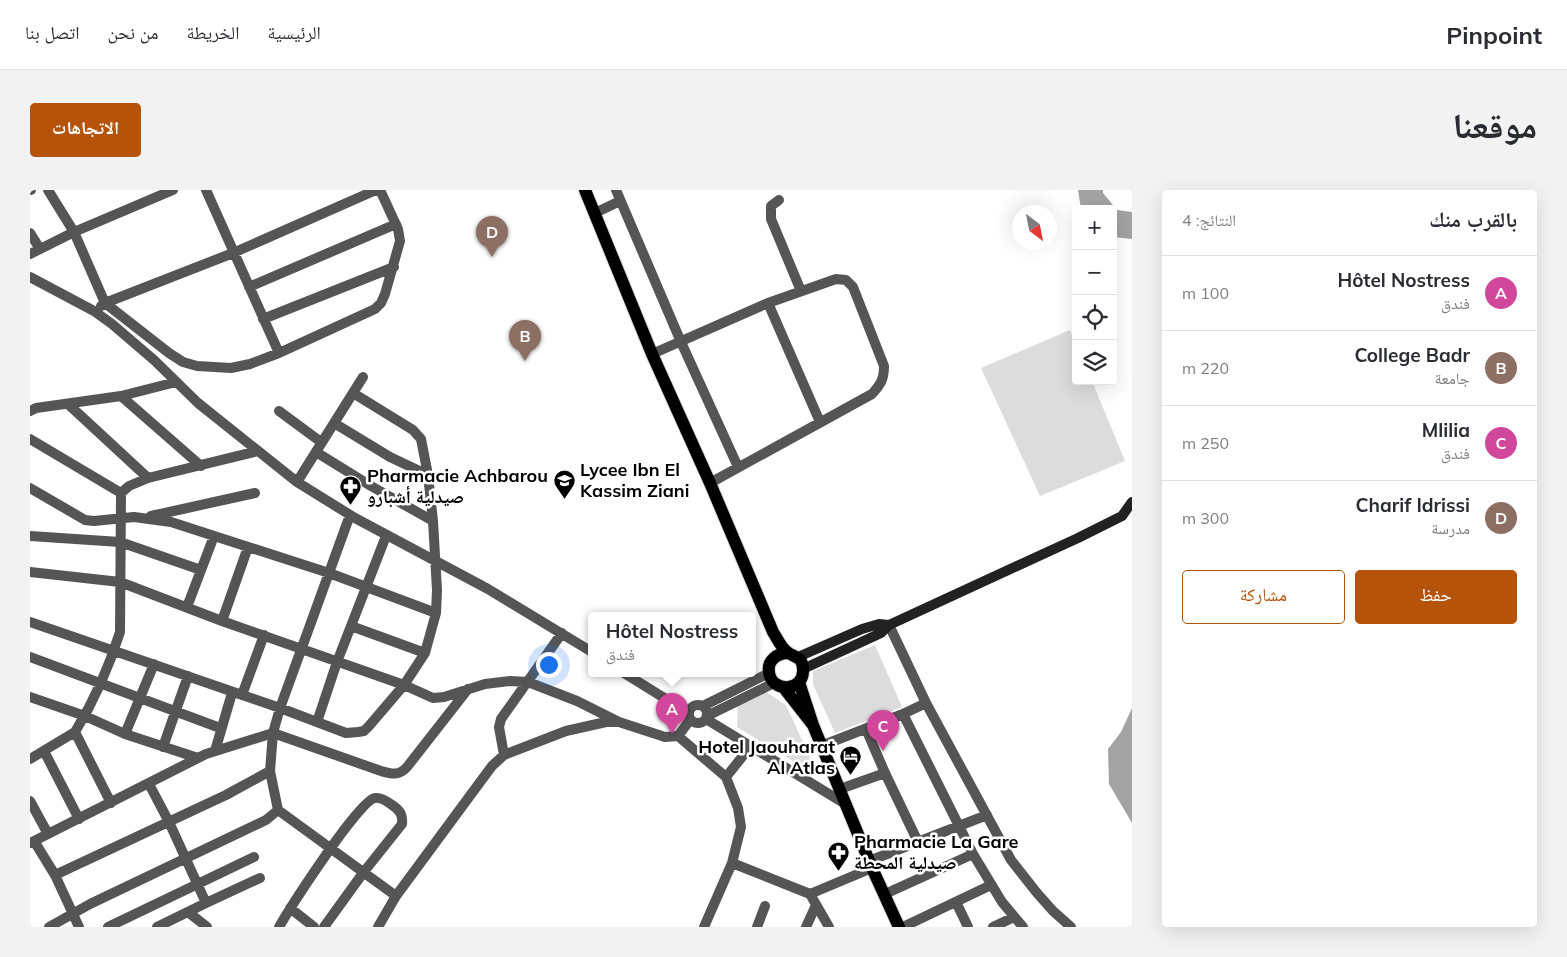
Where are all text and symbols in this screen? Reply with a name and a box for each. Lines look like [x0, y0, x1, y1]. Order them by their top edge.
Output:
text: Pinpoint [1446, 20, 1542, 50]
text: اتصل بنا [25, 21, 80, 44]
text: من نحن [108, 21, 158, 44]
text: الخريطة [186, 21, 239, 44]
text: الرئيسية [267, 21, 321, 44]
button: الاتجاهات [30, 103, 141, 157]
text: موقعنا [1452, 103, 1537, 147]
north arrow [1012, 205, 1057, 250]
map controls [1072, 205, 1117, 385]
button: + [1072, 205, 1117, 250]
text: بالقرب منك [1429, 206, 1517, 232]
text: النتائج: 4 [1182, 210, 1236, 230]
pin: D [476, 216, 508, 257]
button: − [1072, 250, 1117, 295]
text: Hôtel Nostress [1337, 268, 1470, 292]
text: 100 m [1182, 283, 1229, 303]
text: A [1495, 283, 1507, 303]
text: فندق [1441, 293, 1470, 313]
button: locate [1072, 295, 1117, 340]
pin: B [509, 320, 541, 361]
button: layers [1072, 340, 1117, 385]
text: College Badr [1354, 343, 1470, 367]
text: 220 m [1182, 358, 1229, 378]
text: B [1495, 358, 1507, 378]
text: جامعة [1435, 368, 1470, 388]
text: Mlilia [1422, 418, 1470, 442]
text: 250 m [1182, 433, 1229, 453]
text: C [1496, 433, 1506, 453]
text: فندق [1441, 443, 1470, 463]
place label: Lycee Ibn El Kassim Ziani [580, 458, 689, 502]
place label: Pharmacie Achbarou صيدلية أشبارو [367, 464, 548, 508]
school or university icon: Lycee Ibn El Kassim Ziani [552, 468, 576, 499]
pharmacy icon: Pharmacie Achbarou صيدلية أشبارو [339, 474, 363, 505]
text: Charif Idrissi [1356, 493, 1470, 517]
text: 300 m [1182, 508, 1229, 528]
text: D [1495, 508, 1507, 528]
text: مدرسة [1431, 518, 1470, 538]
button: مشاركة [1182, 570, 1345, 624]
button: حفظ [1355, 570, 1517, 624]
popup [588, 612, 756, 677]
text: Hôtel Nostress [606, 619, 738, 643]
text: فندق [606, 644, 635, 664]
your location [536, 652, 562, 678]
pin: A [656, 693, 688, 734]
pin: C [867, 710, 899, 751]
place label: Hotel Jaouharat Al Atlas [698, 735, 835, 779]
hotel icon: Hotel Jaouharat Al Atlas [839, 745, 863, 776]
place label: Pharmacie La Gare صيدلية المحطة [854, 830, 1019, 874]
pharmacy icon: Pharmacie La Gare صيدلية المحطة [826, 840, 850, 871]

